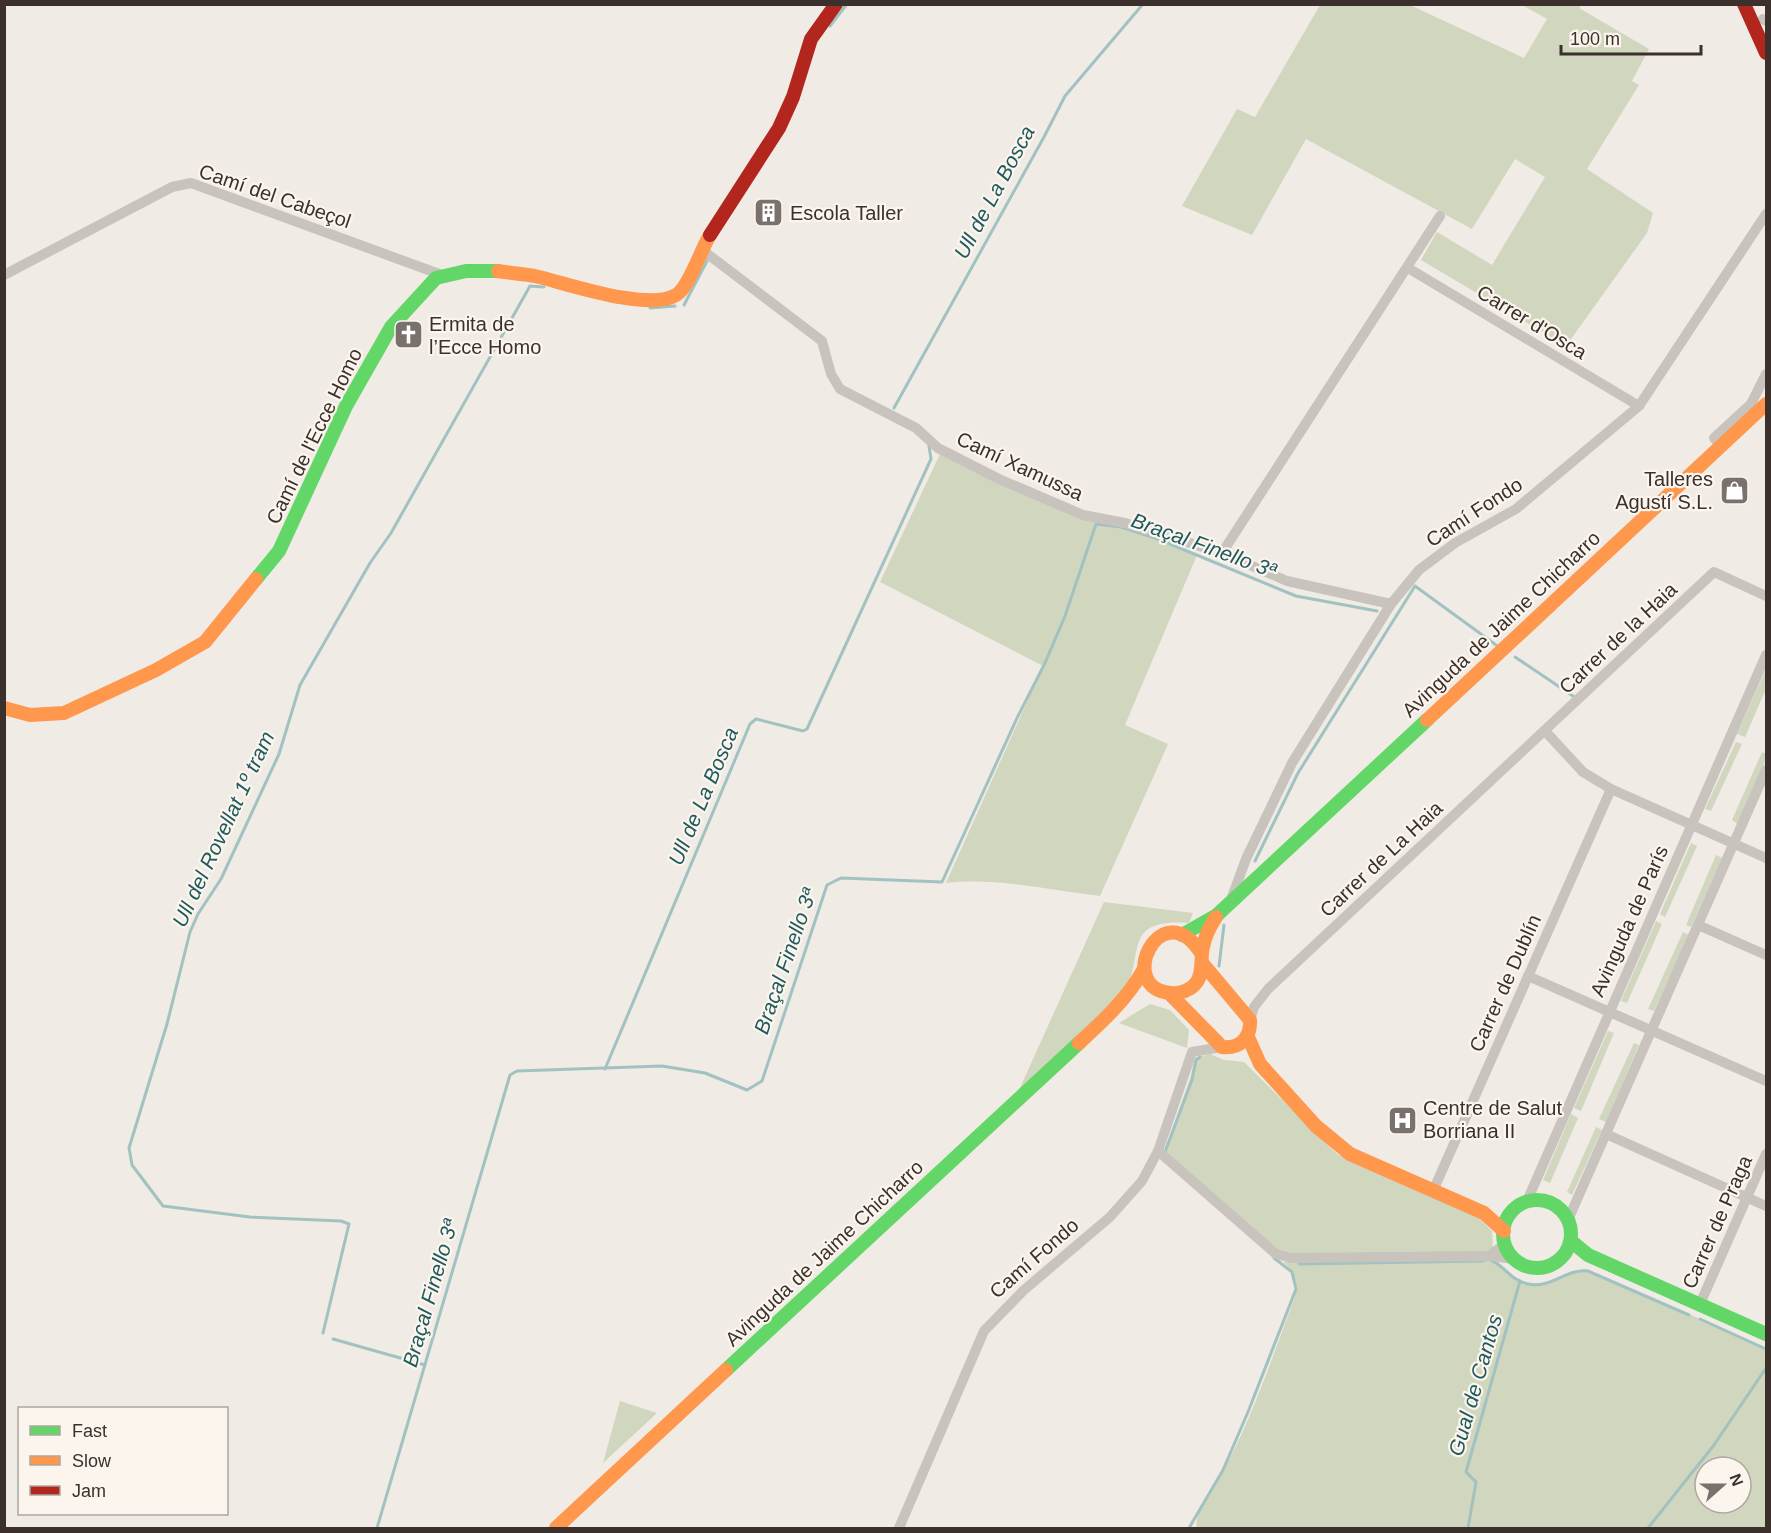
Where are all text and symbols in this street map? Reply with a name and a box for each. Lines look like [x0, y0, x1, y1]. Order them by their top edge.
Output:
scale bar [1561, 18, 1700, 56]
text: 100 m [1570, 29, 1620, 49]
water label: Ull de La Bosca [949, 122, 1039, 262]
street label: Camí del Cabeçol [196, 160, 354, 232]
building icon: Escola Taller [753, 197, 785, 229]
place label: Escola Taller [790, 202, 903, 224]
street label: Carrer d'Osca [1473, 281, 1591, 364]
place label: Ermita de l’Ecce Homo [429, 313, 541, 358]
church icon: Ermita de l’Ecce Homo [392, 319, 424, 351]
street label: Camí de l'Ecce Homo [262, 345, 366, 527]
street label: Camí Xamussa [953, 427, 1087, 505]
place label: Talleres Agustí S.L. [1615, 468, 1713, 513]
street label: Camí Fondo [1422, 473, 1526, 551]
shop icon: Talleres Agustí S.L. [1718, 475, 1750, 507]
water label: Braçal Finello 3ª [1128, 508, 1281, 582]
street label: Avinguda de Jaime Chicharro [1398, 527, 1604, 721]
street label: Carrer de la Haia [1555, 577, 1682, 698]
water label: Ull de La Bosca [664, 724, 742, 868]
water label: Ull del Rovellat 1º tram [168, 728, 278, 930]
street label: Carrer de La Haia [1315, 796, 1447, 921]
street label: Avinguda de París [1586, 842, 1672, 1000]
water label: Braçal Finello 3ª [749, 884, 821, 1037]
street label: Carrer de Dublín [1465, 911, 1545, 1055]
place label: Centre de Salut Borriana II [1423, 1097, 1562, 1142]
hospital icon: Centre de Salut Borriana II [1386, 1104, 1418, 1136]
street label: Carrer de Praga [1678, 1151, 1757, 1292]
street label: Avinguda de Jaime Chicharro [721, 1156, 927, 1350]
street label: Camí Fondo [985, 1214, 1083, 1302]
water label: Braçal Finello 3ª [398, 1215, 462, 1369]
water label: Gual de Cantos [1444, 1311, 1506, 1458]
legend [18, 1407, 228, 1515]
text: Fast [72, 1421, 107, 1441]
text: Slow [72, 1451, 112, 1471]
north arrow [1693, 1455, 1753, 1515]
text: N [1727, 1471, 1747, 1488]
text: Jam [72, 1481, 106, 1501]

